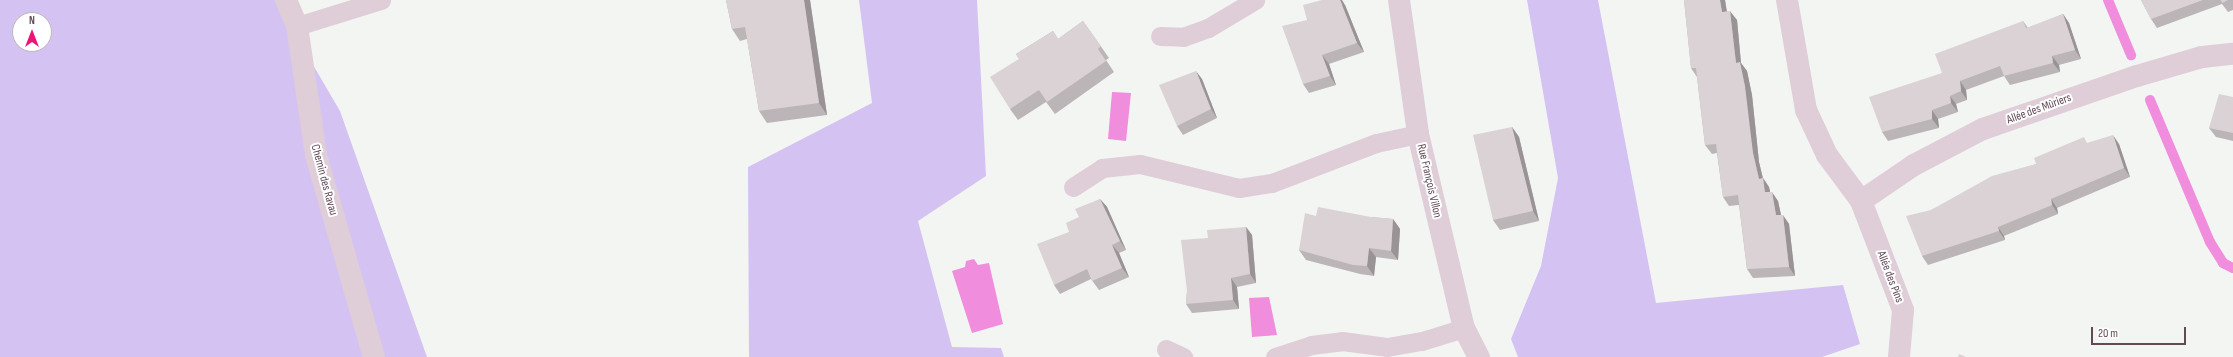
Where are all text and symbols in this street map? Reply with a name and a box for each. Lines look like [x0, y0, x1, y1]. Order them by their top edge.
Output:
north arrow [12, 12, 52, 52]
text: N [29, 14, 35, 27]
street label: Allée des Mûriers [2005, 91, 2073, 127]
street label: Chemin des Ravau [308, 143, 340, 217]
street label: Rue François Villon [1414, 143, 1444, 219]
street label: Allée des Pins [1874, 249, 1906, 305]
scale bar [2093, 319, 2188, 345]
text: 20 m [2098, 326, 2118, 341]

